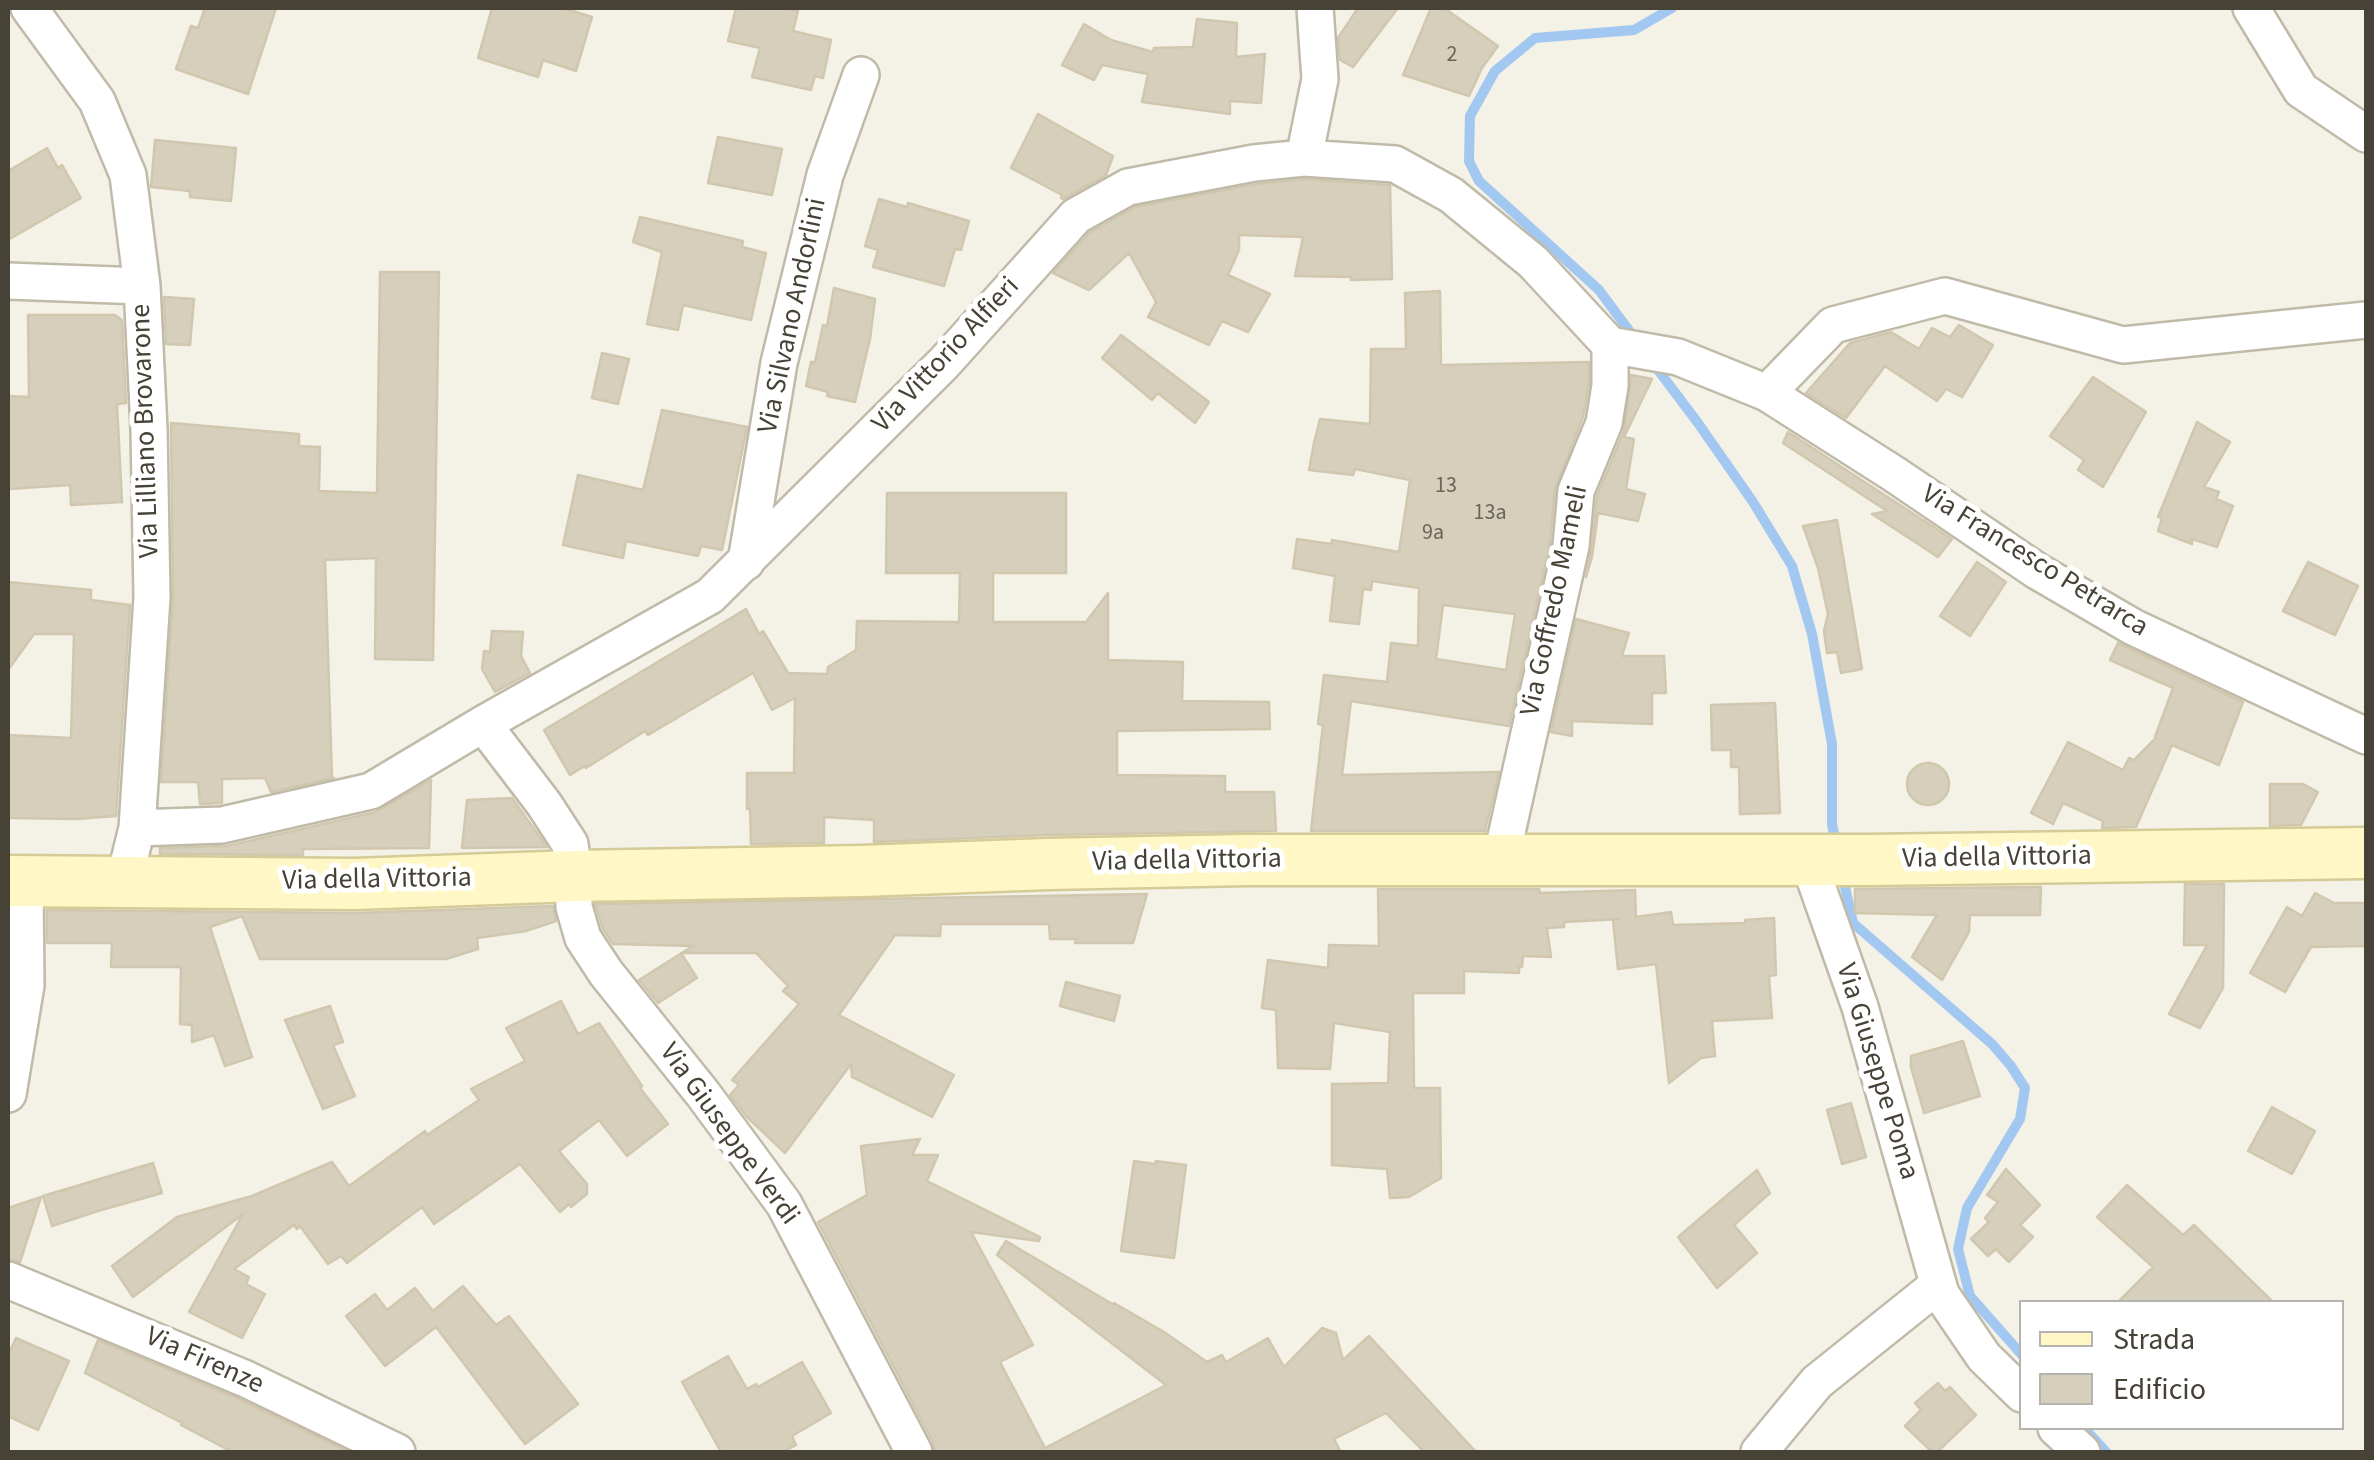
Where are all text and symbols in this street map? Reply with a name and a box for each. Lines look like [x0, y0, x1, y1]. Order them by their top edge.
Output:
house number: 2 [1447, 43, 1457, 69]
street label: Via Silvano Andorlini [753, 195, 835, 437]
street label: Via Vittorio Alfieri [866, 271, 1028, 441]
street label: Via Lilliano Brovarone [126, 303, 168, 559]
house number: 13 [1435, 474, 1457, 500]
street label: Via Francesco Petrarca [1914, 479, 2154, 645]
street label: Via Goffredo Mameli [1515, 483, 1597, 719]
house number: 13a [1474, 501, 1506, 527]
house number: 9a [1422, 521, 1444, 547]
street label: Via della Vittoria [1902, 841, 2092, 877]
street label: Via della Vittoria [1092, 844, 1282, 880]
street label: Via della Vittoria [282, 863, 472, 899]
street label: Via Giuseppe Poma [1827, 960, 1925, 1184]
street label: Via Giuseppe Verdi [651, 1038, 805, 1232]
legend [2019, 1300, 2344, 1430]
text: Strada [2113, 1318, 2195, 1361]
street label: Via Firenze [140, 1321, 268, 1403]
text: Edificio [2113, 1368, 2206, 1411]

